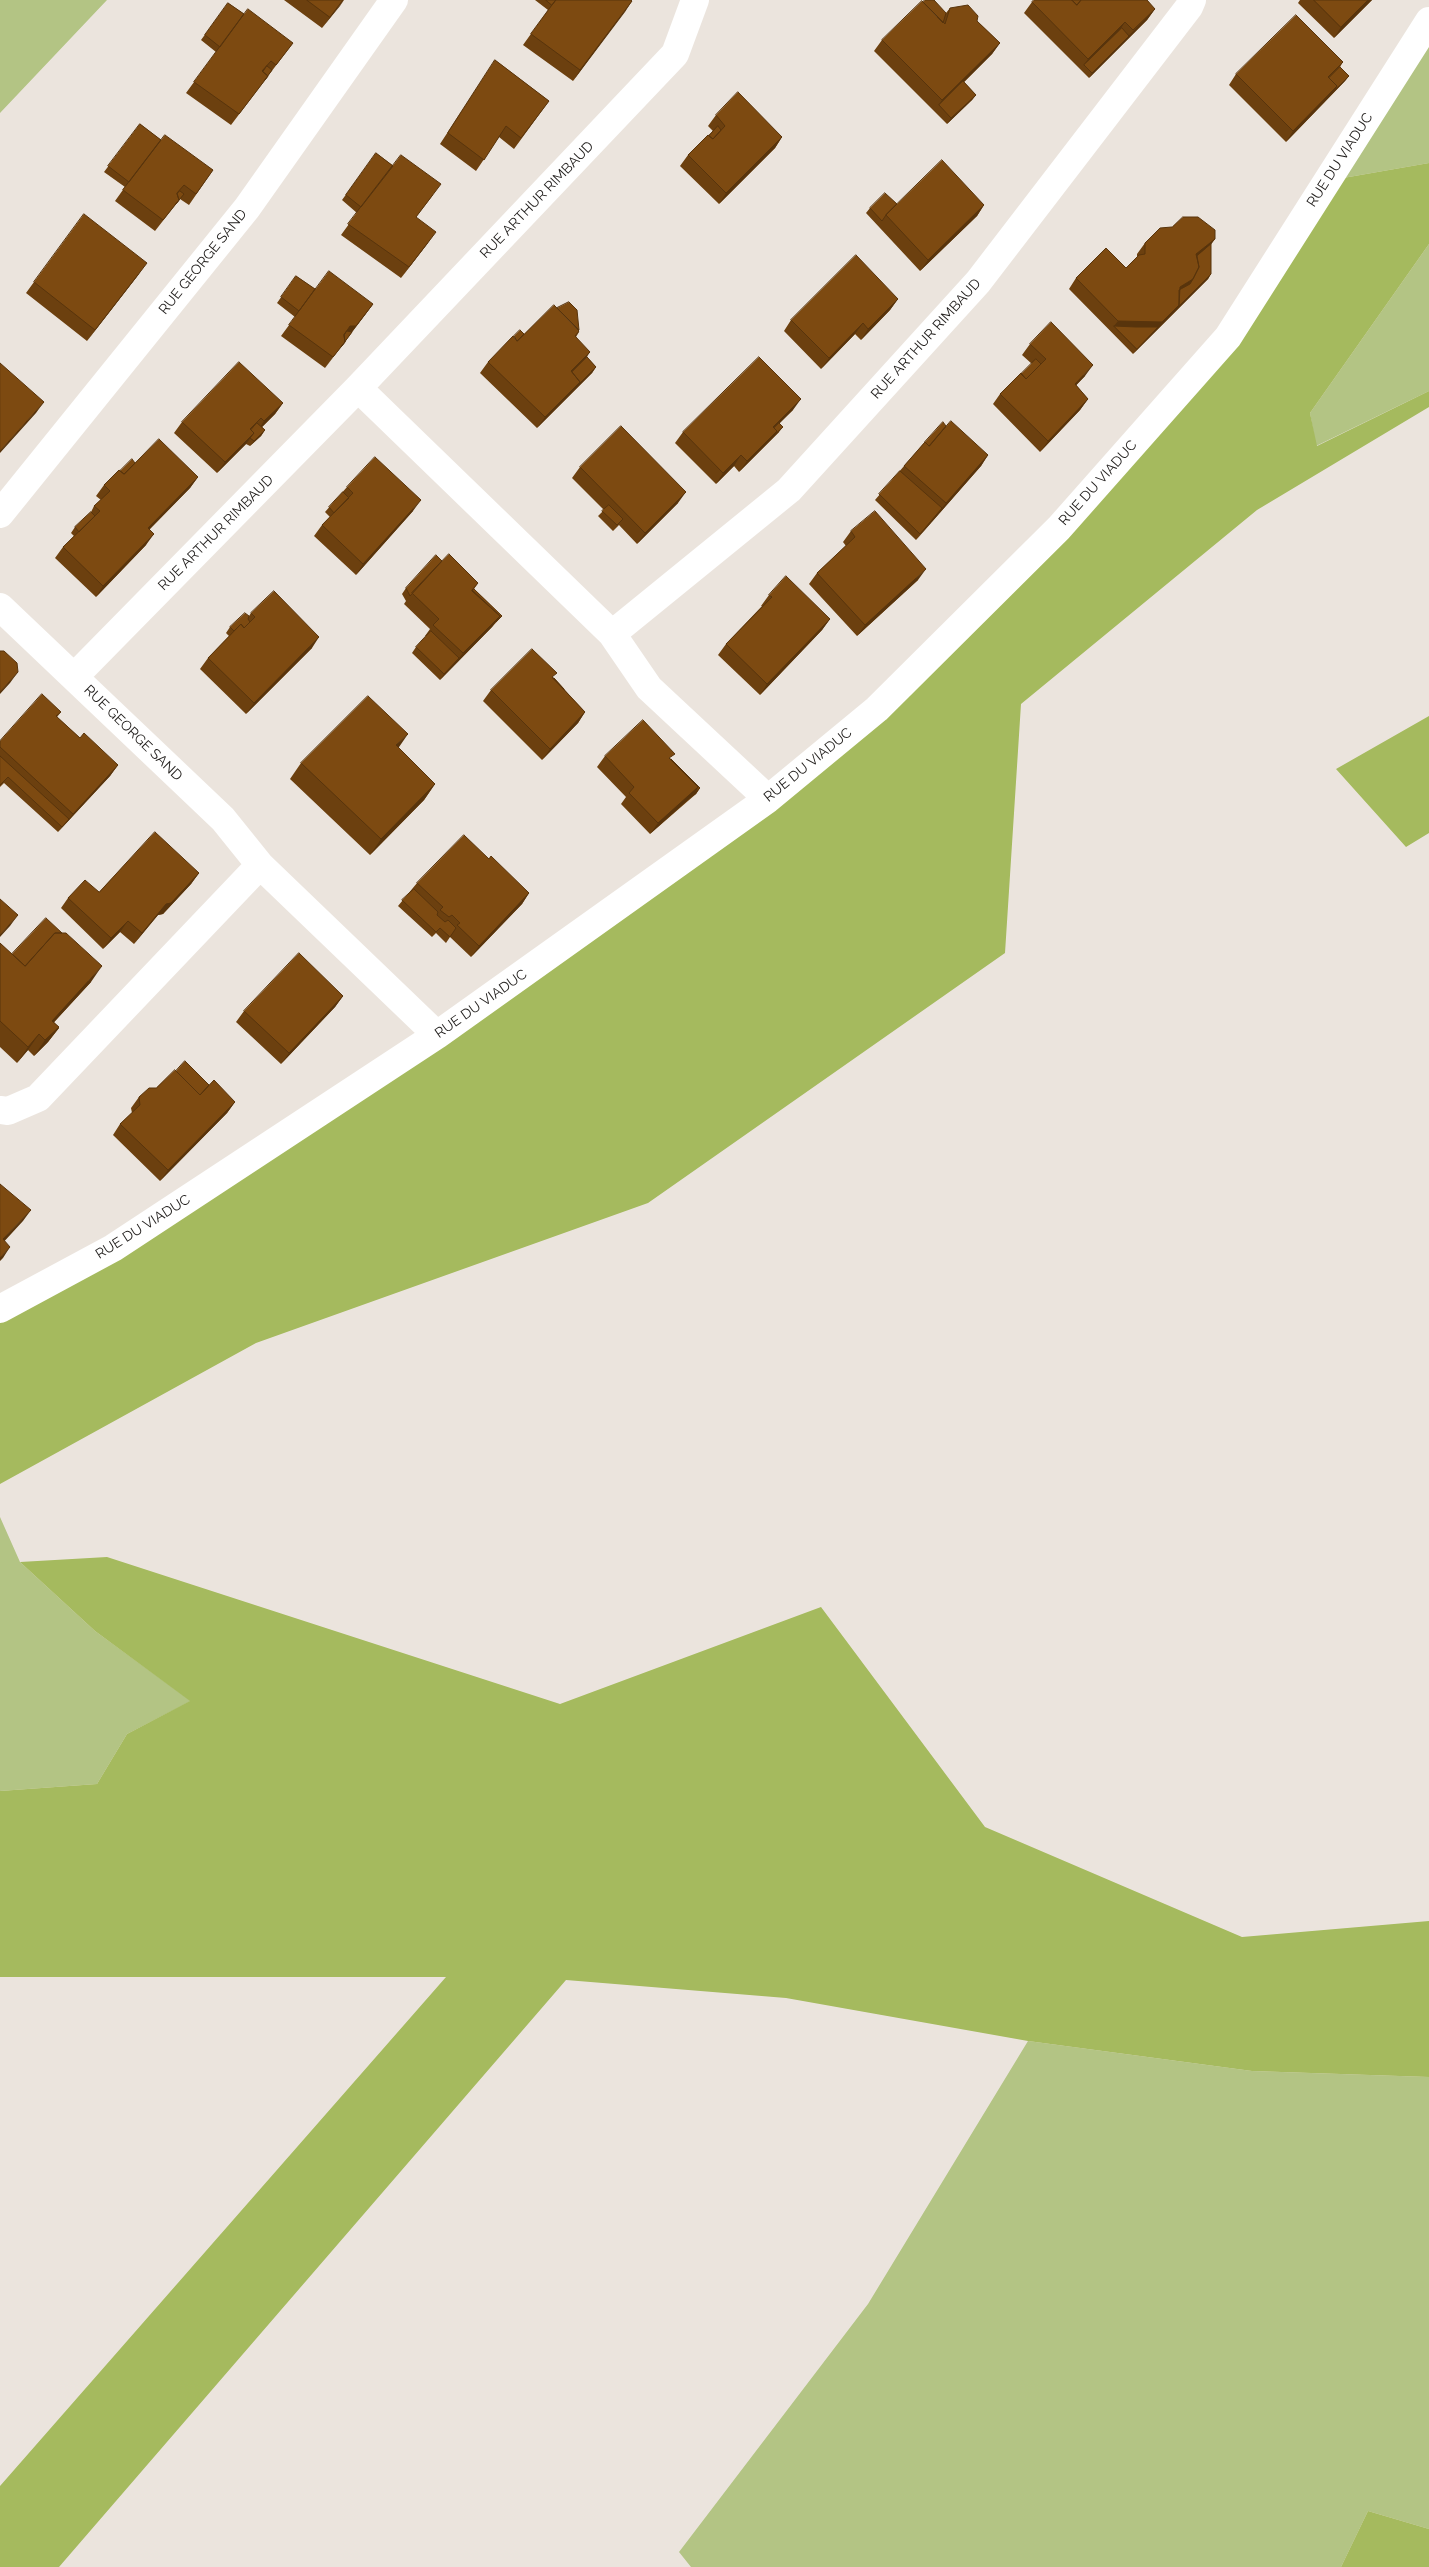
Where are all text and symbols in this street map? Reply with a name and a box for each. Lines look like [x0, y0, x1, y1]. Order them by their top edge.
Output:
street label: RUE DU VIADUC [1303, 110, 1377, 210]
street label: RUE ARTHUR RIMBAUD [477, 138, 597, 262]
street label: RUE GEORGE SAND [155, 206, 251, 318]
street label: RUE ARTHUR RIMBAUD [868, 275, 984, 403]
street label: RUE DU VIADUC [1055, 437, 1141, 529]
street label: RUE ARTHUR RIMBAUD [155, 472, 277, 594]
street label: RUE GEORGE SAND [80, 682, 186, 784]
street label: RUE DU VIADUC [761, 724, 855, 806]
street label: RUE DU VIADUC [432, 966, 530, 1042]
street label: RUE DU VIADUC [93, 1191, 193, 1263]

